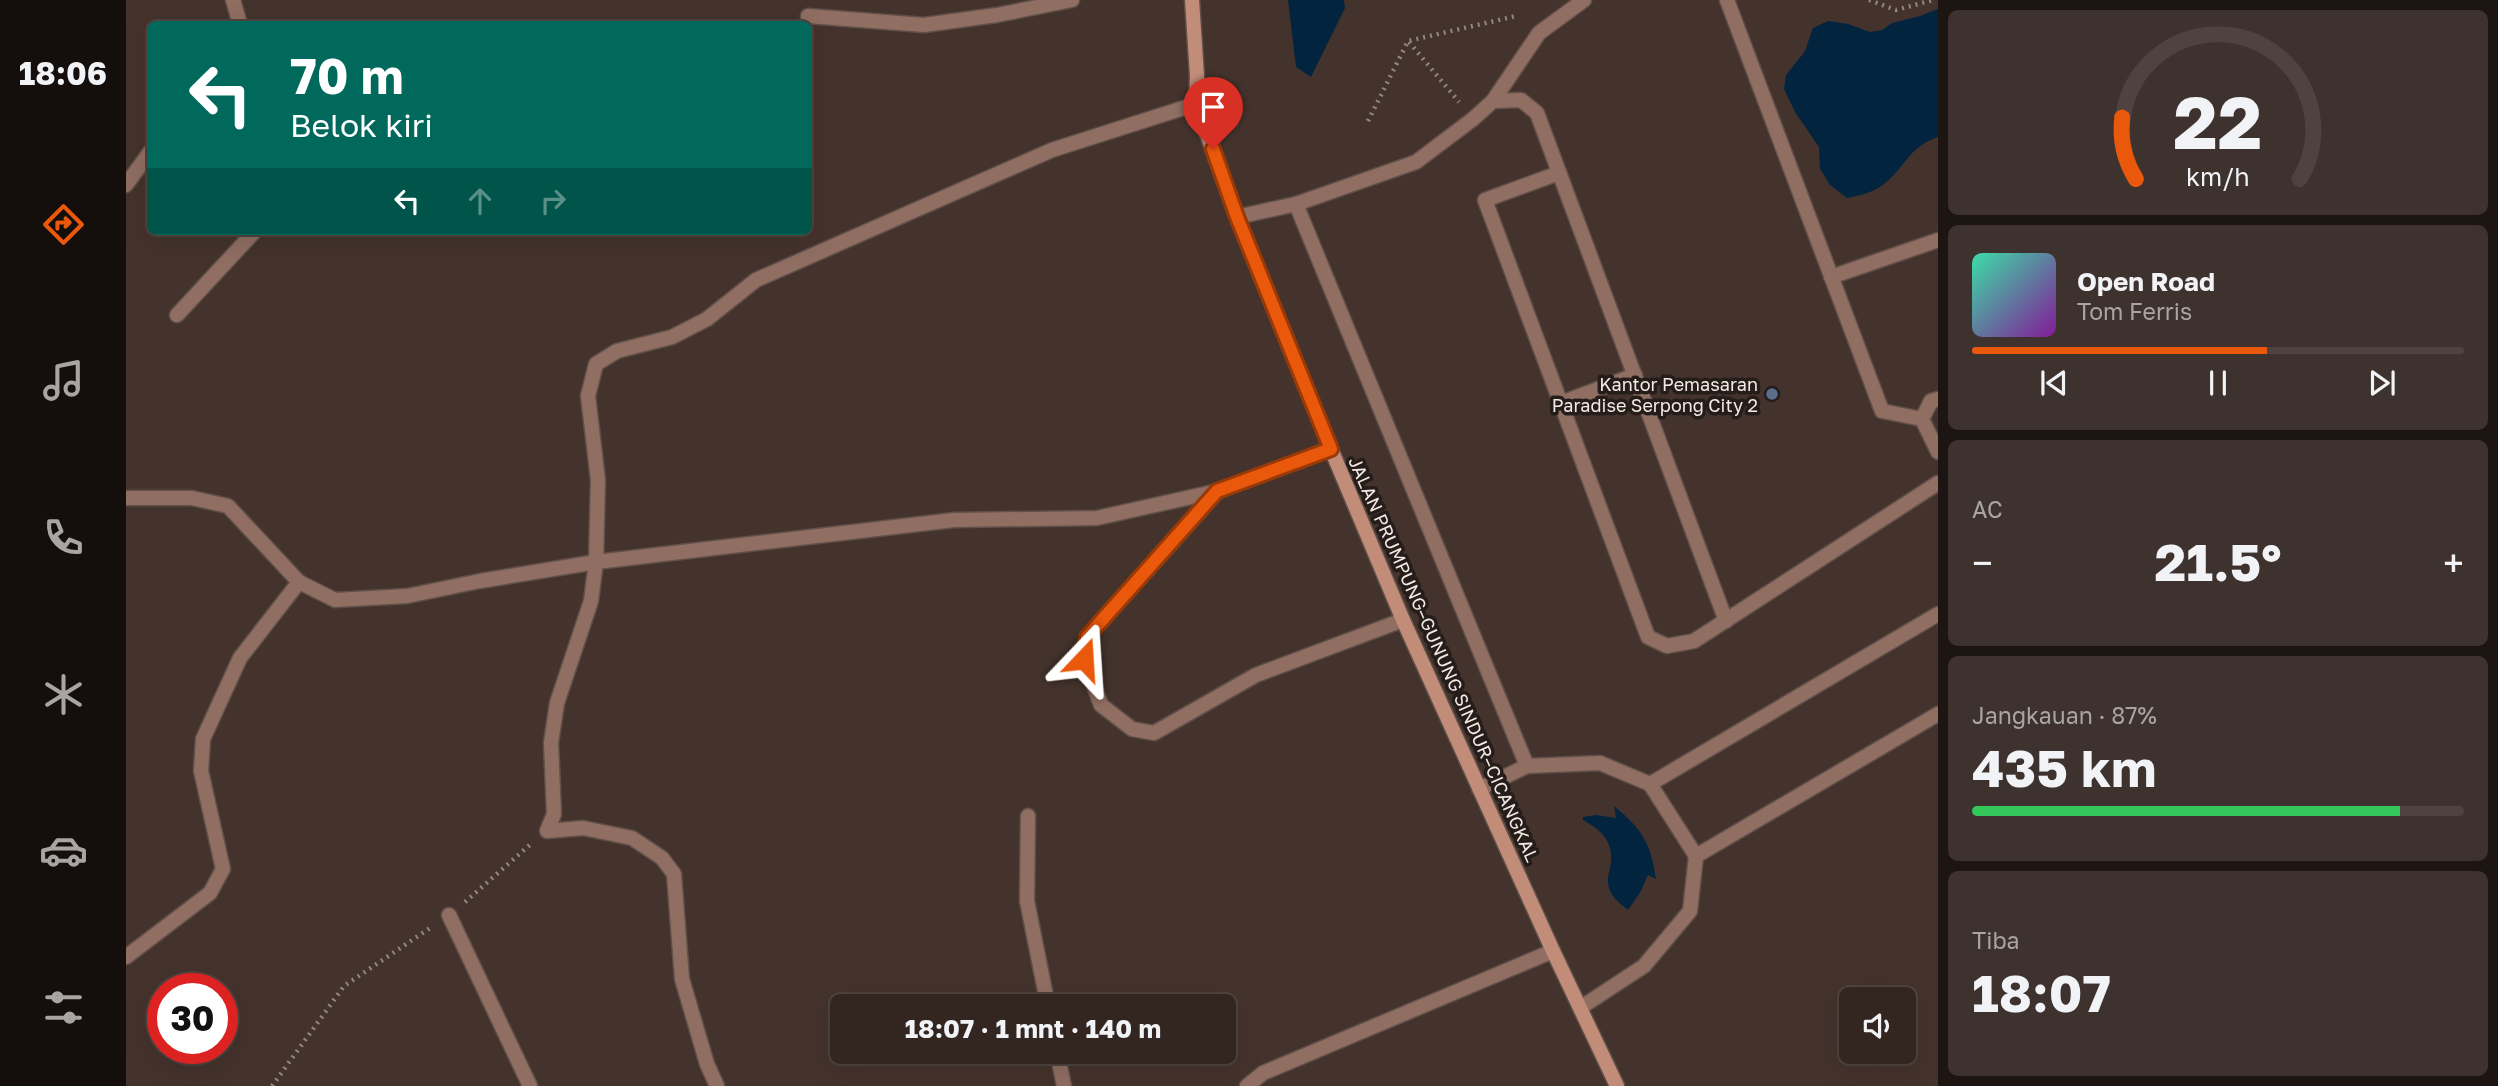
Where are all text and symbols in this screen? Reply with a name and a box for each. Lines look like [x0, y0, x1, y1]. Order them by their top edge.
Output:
text: 70 m [290, 46, 404, 105]
icon: left [175, 49, 266, 140]
text: 18:06 [19, 54, 107, 92]
pin [1183, 77, 1243, 149]
text: 22 [2174, 78, 2262, 165]
icon: arrive [1194, 88, 1232, 126]
text: Belok kiri [290, 106, 433, 144]
text: km/h [2186, 160, 2250, 191]
icon: left [388, 182, 426, 220]
icon: ahead [461, 182, 499, 220]
icon: right [534, 182, 572, 220]
icon: directions [39, 200, 88, 249]
text: Open Road [2077, 266, 2215, 297]
text: Tom Ferris [2077, 297, 2192, 325]
icon: music [39, 356, 88, 405]
icon: previous [2035, 364, 2073, 402]
icon: pause [2199, 364, 2237, 402]
icon: next [2363, 364, 2401, 402]
place label: Kantor Pemasaran Paradise Serpong City 2 [1552, 373, 1758, 416]
marker: Kantor Pemasaran Paradise Serpong City 2 [1764, 386, 1780, 402]
street label: JALAN PRUMPUNG–GUNUNG SINDUR–CICANGKAL [1344, 453, 1544, 865]
text: AC [1972, 495, 2003, 523]
icon: phone [39, 513, 88, 562]
text: 21.5° [2154, 530, 2282, 592]
text: − [1972, 540, 1993, 585]
text: + [2443, 540, 2464, 585]
position arrow [1047, 622, 1121, 696]
icon: climate [39, 670, 88, 719]
text: Jangkauan · 87% [1972, 701, 2157, 729]
text: 435 km [1972, 736, 2157, 798]
icon: car [39, 826, 88, 875]
text: Tiba [1972, 926, 2020, 954]
text: 18:07 [1972, 961, 2111, 1023]
speed limit sign: 30 [147, 973, 238, 1064]
icon: filters [39, 983, 88, 1032]
map controls [1839, 987, 1916, 1064]
button: sound [1839, 987, 1916, 1064]
text: 18:07 · 1 mnt · 140 m [905, 1013, 1161, 1044]

